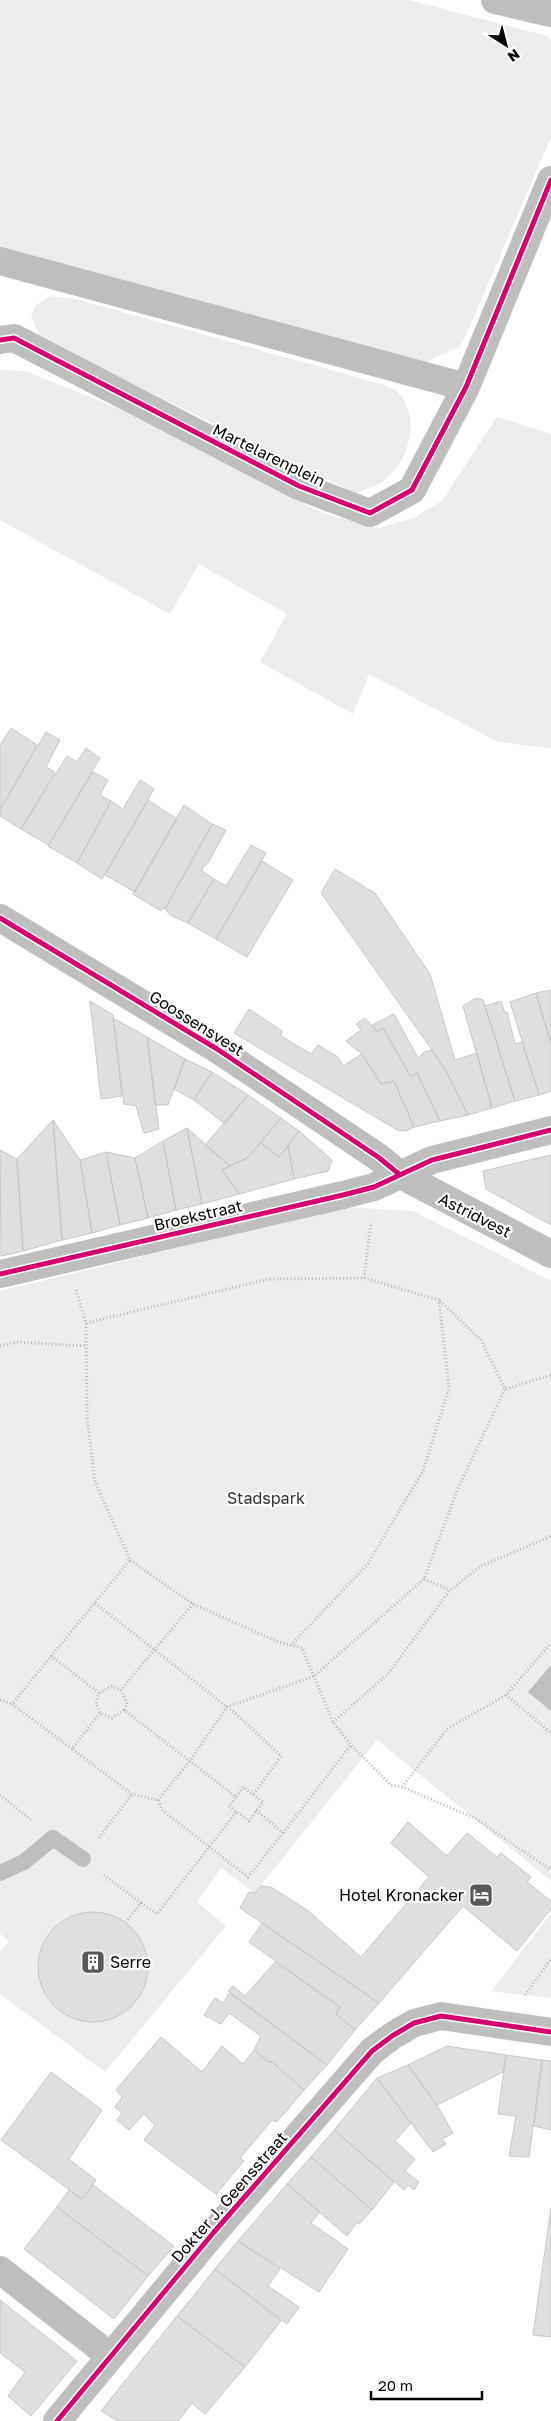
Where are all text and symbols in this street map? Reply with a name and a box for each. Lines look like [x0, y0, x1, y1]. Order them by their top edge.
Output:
north arrow [481, 20, 531, 70]
text: N [505, 46, 523, 66]
street label: Martelarenplein [210, 419, 328, 491]
street label: Goossensvest [146, 986, 248, 1060]
street label: Astridvest [435, 1188, 515, 1242]
street label: Broekstraat [152, 1195, 244, 1235]
park label: Stadspark [227, 1488, 305, 1508]
hotel icon: Hotel Kronacker [468, 1882, 494, 1908]
place label: Hotel Kronacker [339, 1885, 464, 1905]
building icon: Serre [80, 1949, 106, 1975]
place label: Serre [110, 1952, 151, 1972]
street label: Dokter J. Geensstraat [167, 2128, 291, 2266]
scale bar [371, 2368, 482, 2400]
text: 20 m [378, 2376, 413, 2394]

